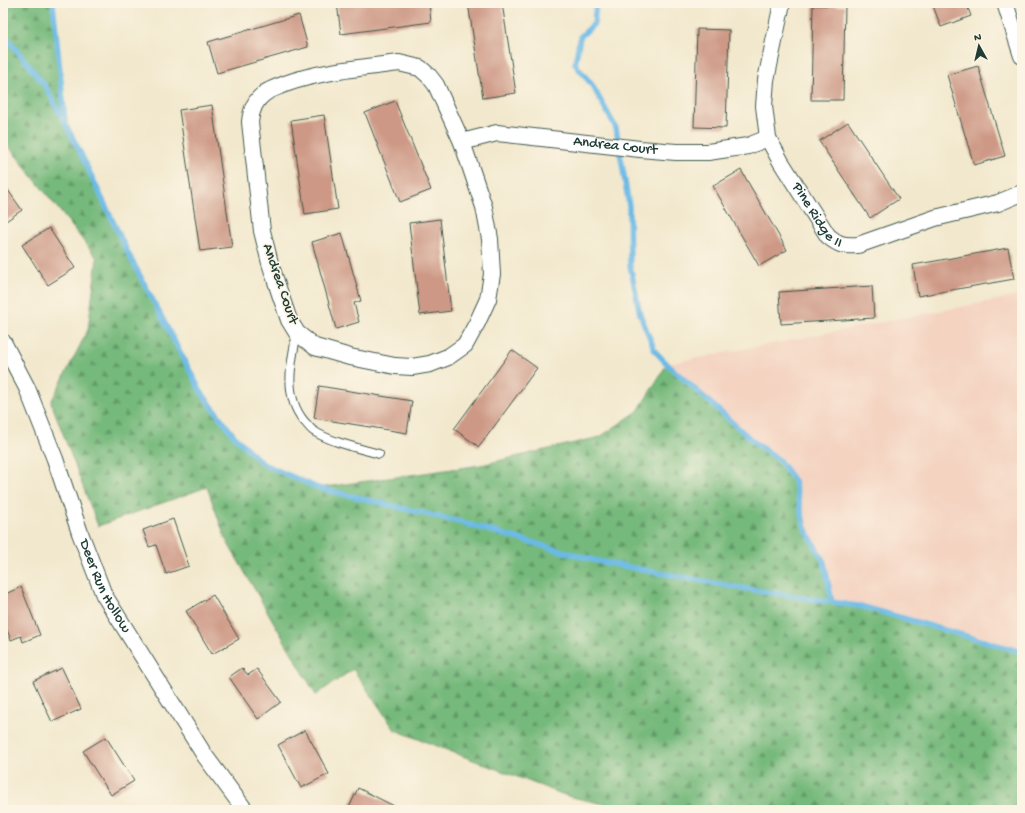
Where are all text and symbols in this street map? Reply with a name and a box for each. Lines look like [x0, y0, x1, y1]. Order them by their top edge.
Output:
north arrow [959, 26, 999, 66]
text: N [973, 32, 982, 45]
street label: Andrea Court [572, 133, 660, 160]
street label: Pine Ridge II [787, 178, 845, 253]
street label: Andrea Court [258, 241, 303, 328]
street label: Deer Run Hollow [74, 536, 135, 637]

